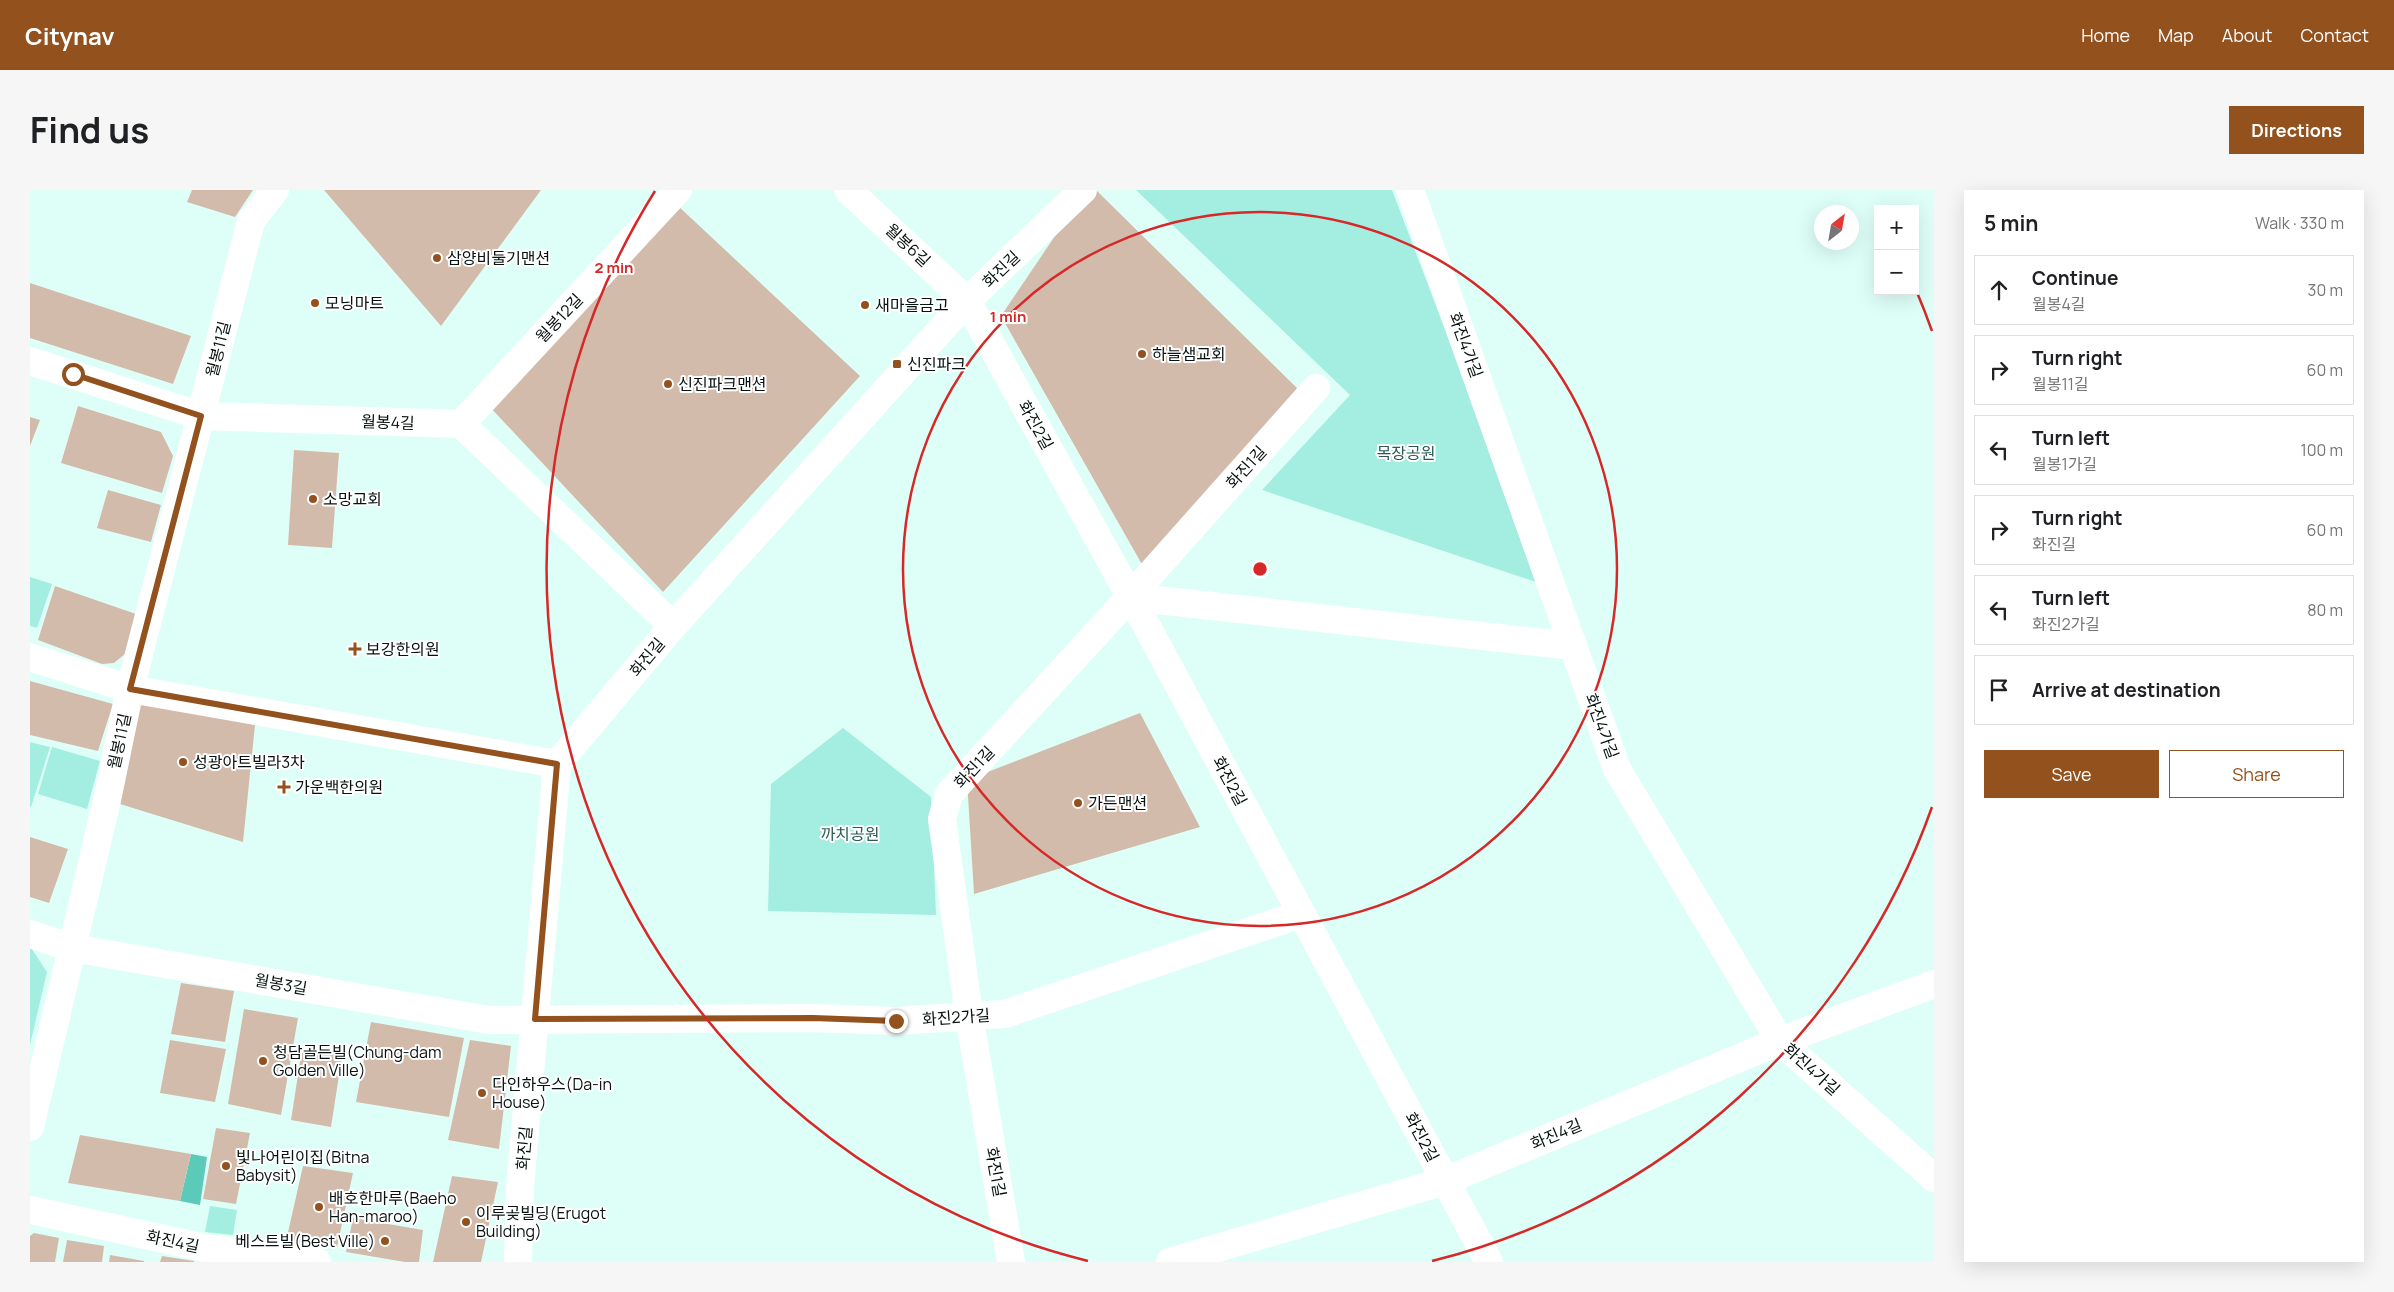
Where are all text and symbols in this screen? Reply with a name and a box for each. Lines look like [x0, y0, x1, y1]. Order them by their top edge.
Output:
text: Citynav [25, 19, 115, 52]
text: Home [2081, 23, 2130, 47]
text: Map [2158, 23, 2194, 47]
text: About [2222, 23, 2272, 47]
text: Contact [2300, 23, 2369, 47]
text: Find us [30, 106, 149, 154]
button: Directions [2229, 106, 2364, 154]
north arrow [1814, 205, 1859, 250]
map controls [1874, 205, 1919, 295]
button: + [1874, 205, 1919, 250]
text: 5 min [1984, 209, 2038, 237]
text: Walk · 330 m [2255, 212, 2344, 234]
street label: 월봉6길 [881, 219, 935, 271]
street label: 화진길 [977, 246, 1025, 292]
place label: 삼양비둘기맨션 [447, 247, 550, 269]
button: − [1874, 250, 1919, 295]
marker: 삼양비둘기맨션 [431, 252, 443, 264]
text: 2 min [594, 257, 634, 278]
text: Continue [2032, 265, 2118, 291]
icon: ahead [1985, 276, 2013, 304]
text: 30 m [2308, 279, 2343, 301]
street label: 월봉12길 [531, 289, 587, 347]
place label: 모닝마트 [325, 292, 384, 314]
text: 월봉4길 [2032, 293, 2086, 315]
place label: 새마을금고 [875, 294, 949, 316]
marker: 모닝마트 [309, 297, 321, 309]
marker: 새마을금고 [859, 299, 871, 311]
text: 1 min [990, 306, 1026, 327]
street label: 화진4가길 [1444, 309, 1488, 381]
street label: 월봉11길 [200, 319, 236, 379]
place label: 하늘샘교회 [1152, 343, 1226, 365]
text: Turn right [2032, 345, 2122, 371]
marker: 하늘샘교회 [1136, 348, 1148, 360]
place label: 신진파크 [907, 353, 966, 375]
icon: right [1985, 356, 2013, 384]
marker: 신진파크 [891, 358, 903, 370]
text: 60 m [2307, 359, 2343, 381]
route start [62, 363, 85, 386]
place label: 신진파크맨션 [678, 373, 766, 395]
text: 월봉11길 [2032, 373, 2089, 395]
marker: 신진파크맨션 [662, 378, 674, 390]
street label: 화진2길 [1013, 396, 1059, 454]
street label: 월봉4길 [361, 410, 415, 434]
text: Turn left [2032, 425, 2110, 451]
icon: left [1985, 436, 2013, 464]
text: 100 m [2300, 439, 2343, 461]
street label: 화진1길 [1221, 441, 1271, 493]
park label: 목장공원 [1377, 442, 1435, 464]
text: 월봉1가길 [2032, 453, 2097, 475]
place label: 소망교회 [323, 488, 382, 510]
marker: 소망교회 [307, 493, 319, 505]
text: Turn right [2032, 505, 2122, 531]
icon: right [1985, 516, 2013, 544]
text: 60 m [2307, 519, 2343, 541]
text: 화진길 [2032, 533, 2076, 555]
centre of rings [1251, 560, 1269, 578]
text: Turn left [2032, 585, 2110, 611]
icon: left [1985, 596, 2013, 624]
text: 80 m [2307, 599, 2343, 621]
text: 화진2가길 [2032, 613, 2100, 635]
street label: 화진길 [624, 633, 670, 681]
place label: 보강한의원 [366, 638, 440, 660]
marker: 보강한의원 [348, 642, 362, 656]
icon: arrive [1985, 676, 2013, 704]
text: Arrive at destination [2032, 677, 2221, 703]
street label: 화진4가길 [1580, 690, 1624, 762]
street label: 월봉11길 [102, 711, 136, 771]
street label: 화진1길 [949, 741, 999, 793]
button: Save [1984, 750, 2159, 798]
button: Share [2169, 750, 2344, 798]
place label: 성광아트빌라3차 [193, 751, 305, 773]
street label: 화진2길 [1208, 752, 1252, 810]
marker: 성광아트빌라3차 [177, 756, 189, 768]
place label: 가운백한의원 [295, 776, 383, 798]
marker: 가운백한의원 [277, 780, 291, 794]
place label: 가든맨션 [1088, 792, 1147, 814]
marker: 가든맨션 [1072, 797, 1084, 809]
park label: 까치공원 [821, 823, 879, 845]
street label: 월봉3길 [253, 969, 309, 999]
street label: 화진2가길 [921, 1004, 991, 1030]
route end [885, 1010, 908, 1033]
street label: 화진4가길 [1779, 1038, 1845, 1100]
place label: 청담골든빌(Chung-dam Golden Ville) [273, 1041, 442, 1081]
marker: 청담골든빌(Chung-dam Golden Ville) [257, 1055, 269, 1067]
place label: 다인하우스(Da-in House) [492, 1073, 612, 1113]
marker: 다인하우스(Da-in House) [476, 1087, 488, 1099]
street label: 화진2길 [1400, 1108, 1444, 1166]
street label: 화진4길 [1527, 1113, 1585, 1155]
street label: 화진길 [511, 1125, 537, 1171]
street label: 화진1길 [981, 1145, 1011, 1199]
place label: 빛나어린이집(Bitna Babysit) [236, 1146, 369, 1186]
marker: 빛나어린이집(Bitna Babysit) [220, 1160, 232, 1172]
place label: 배호한마루(Baeho Han-maroo) [329, 1187, 456, 1227]
marker: 배호한마루(Baeho Han-maroo) [313, 1201, 325, 1213]
place label: 이루곶빌딩(Erugot Building) [476, 1202, 606, 1242]
marker: 이루곶빌딩(Erugot Building) [460, 1216, 472, 1228]
street label: 화진4길 [145, 1225, 201, 1257]
place label: 베스트빌(Best Ville) [235, 1230, 375, 1252]
marker: 베스트빌(Best Ville) [379, 1235, 391, 1247]

